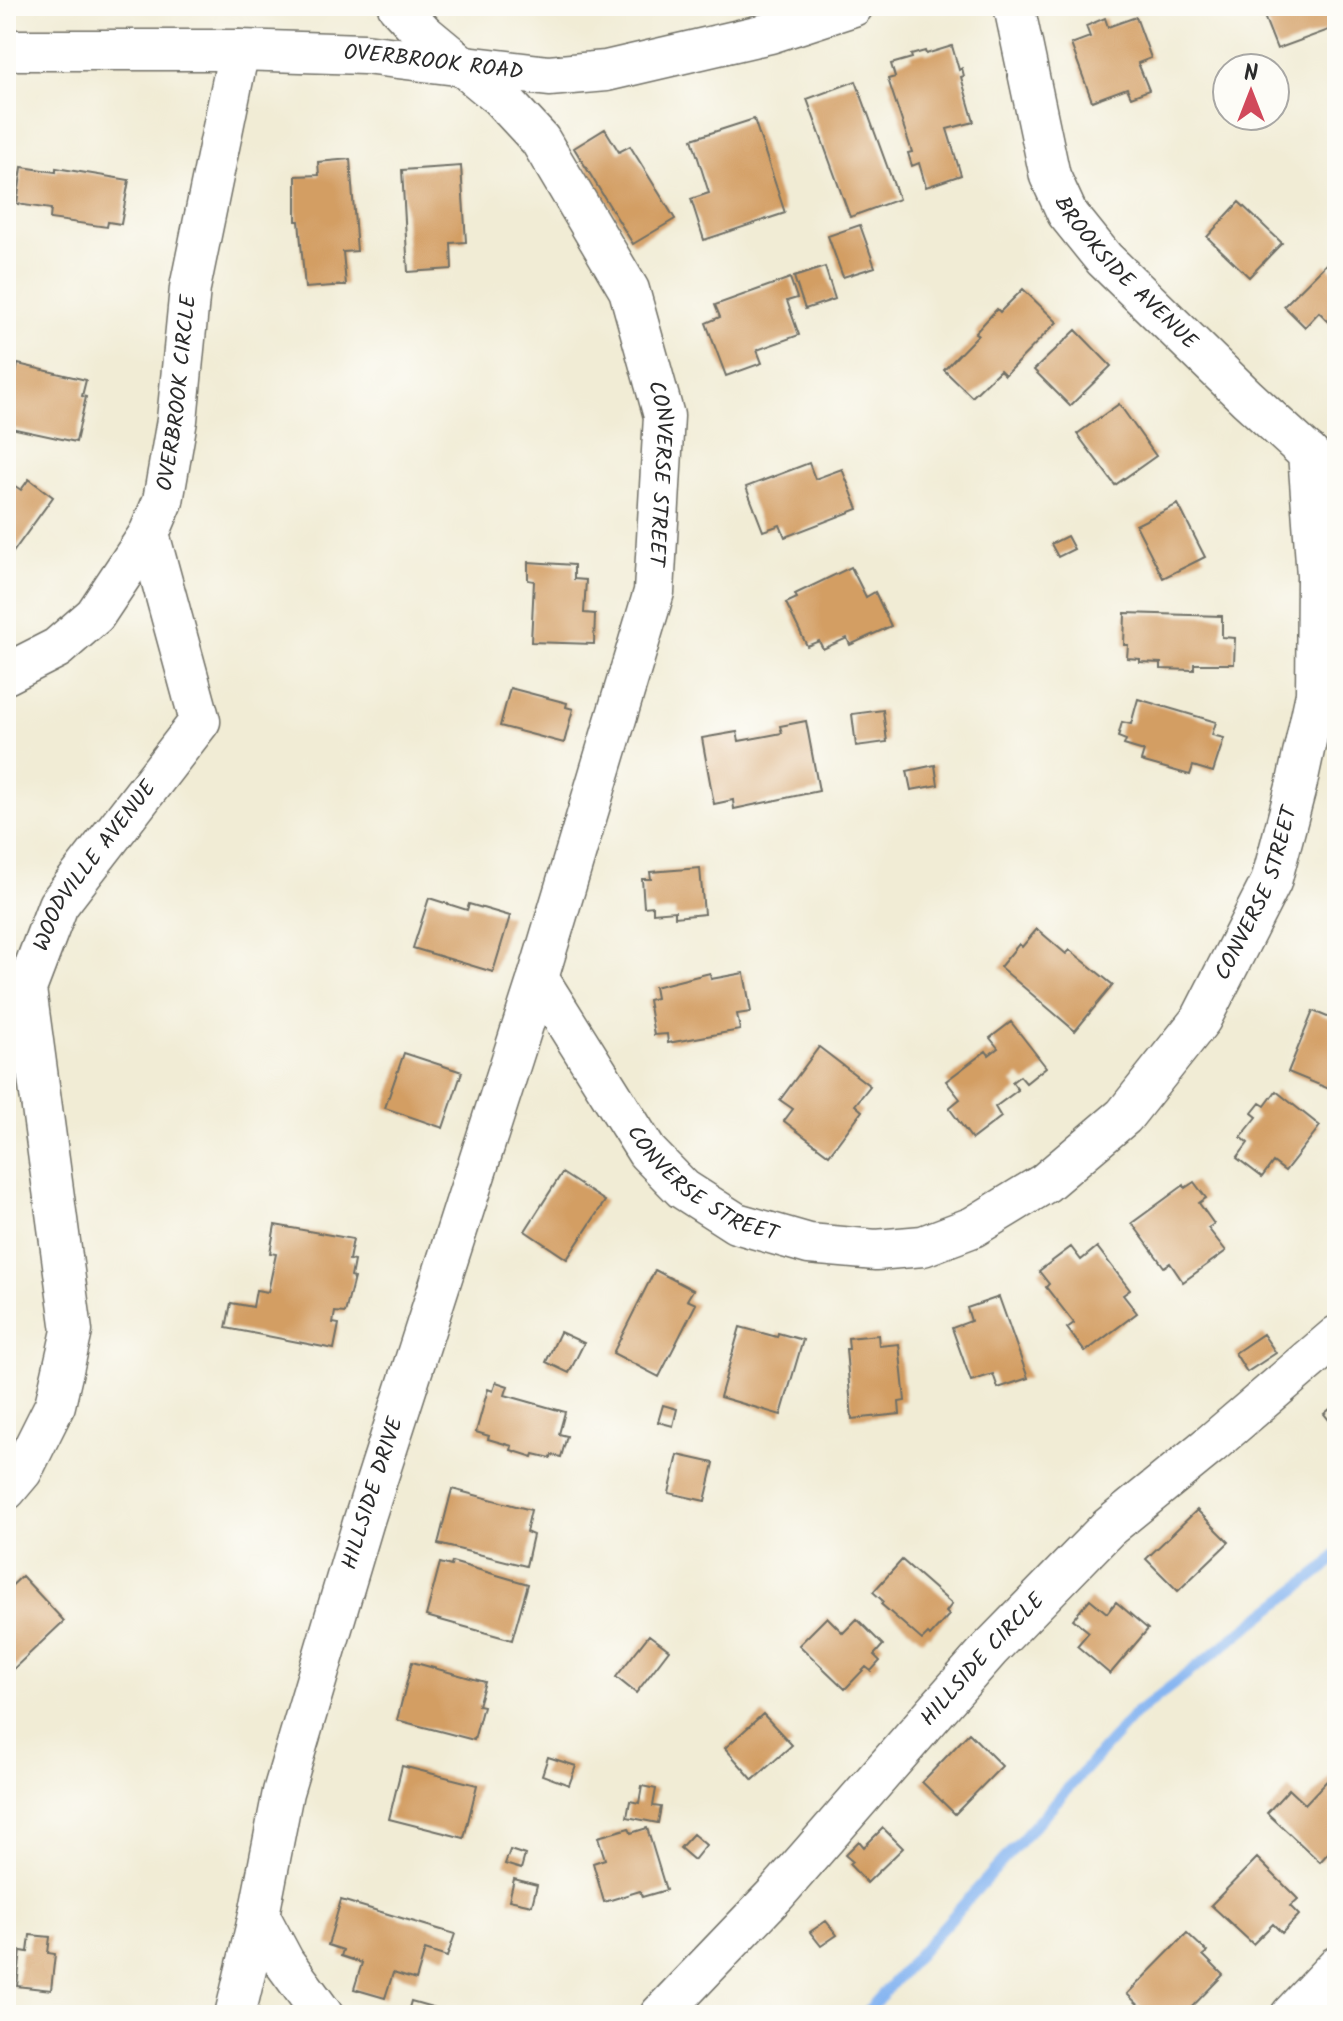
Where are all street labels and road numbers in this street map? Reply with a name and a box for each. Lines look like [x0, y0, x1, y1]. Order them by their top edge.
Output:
street label: OVERBROOK ROAD [343, 36, 525, 90]
street label: BROOKSIDE AVENUE [1044, 191, 1206, 359]
street label: OVERBROOK CIRCLE [148, 292, 207, 494]
street label: CONVERSE STREET [638, 377, 682, 569]
street label: WOODVILLE AVENUE [24, 772, 166, 956]
street label: CONVERSE STREET [1206, 800, 1308, 987]
street label: CONVERSE STREET [617, 1118, 784, 1252]
street label: HILLSIDE DRIVE [333, 1411, 414, 1574]
street label: HILLSIDE CIRCLE [912, 1584, 1054, 1735]

